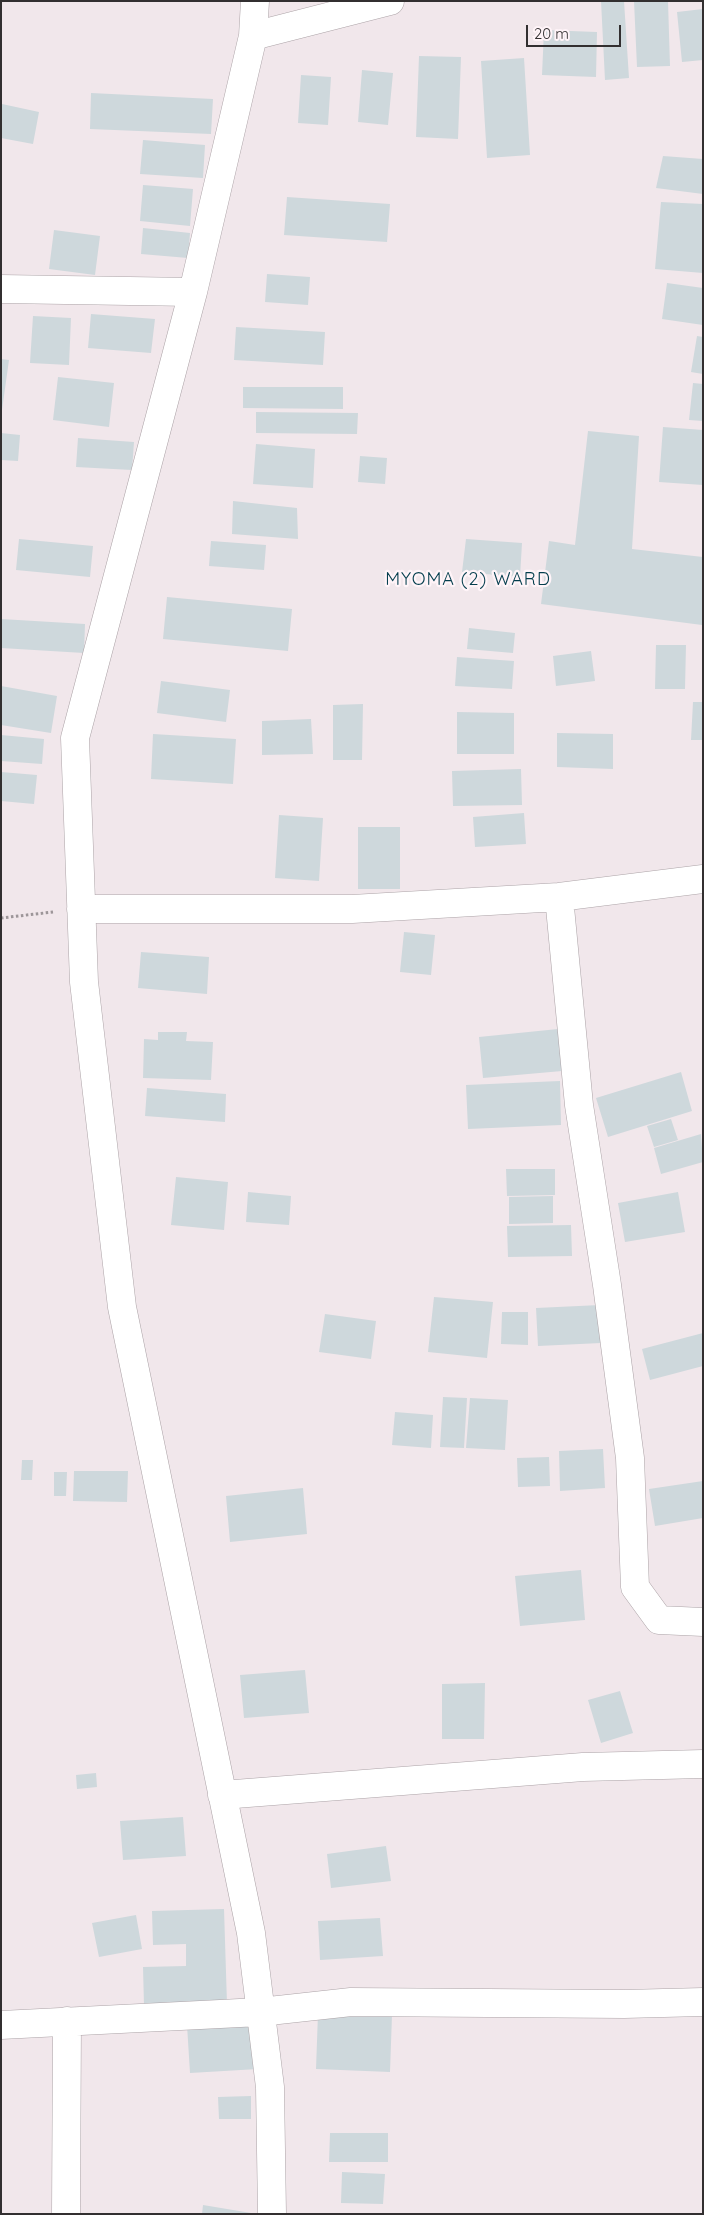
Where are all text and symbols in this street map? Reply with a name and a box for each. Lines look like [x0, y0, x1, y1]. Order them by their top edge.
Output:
scale bar [529, 15, 624, 47]
text: 20 m [534, 24, 569, 43]
district label: MYOMA (2) WARD [383, 569, 553, 591]

